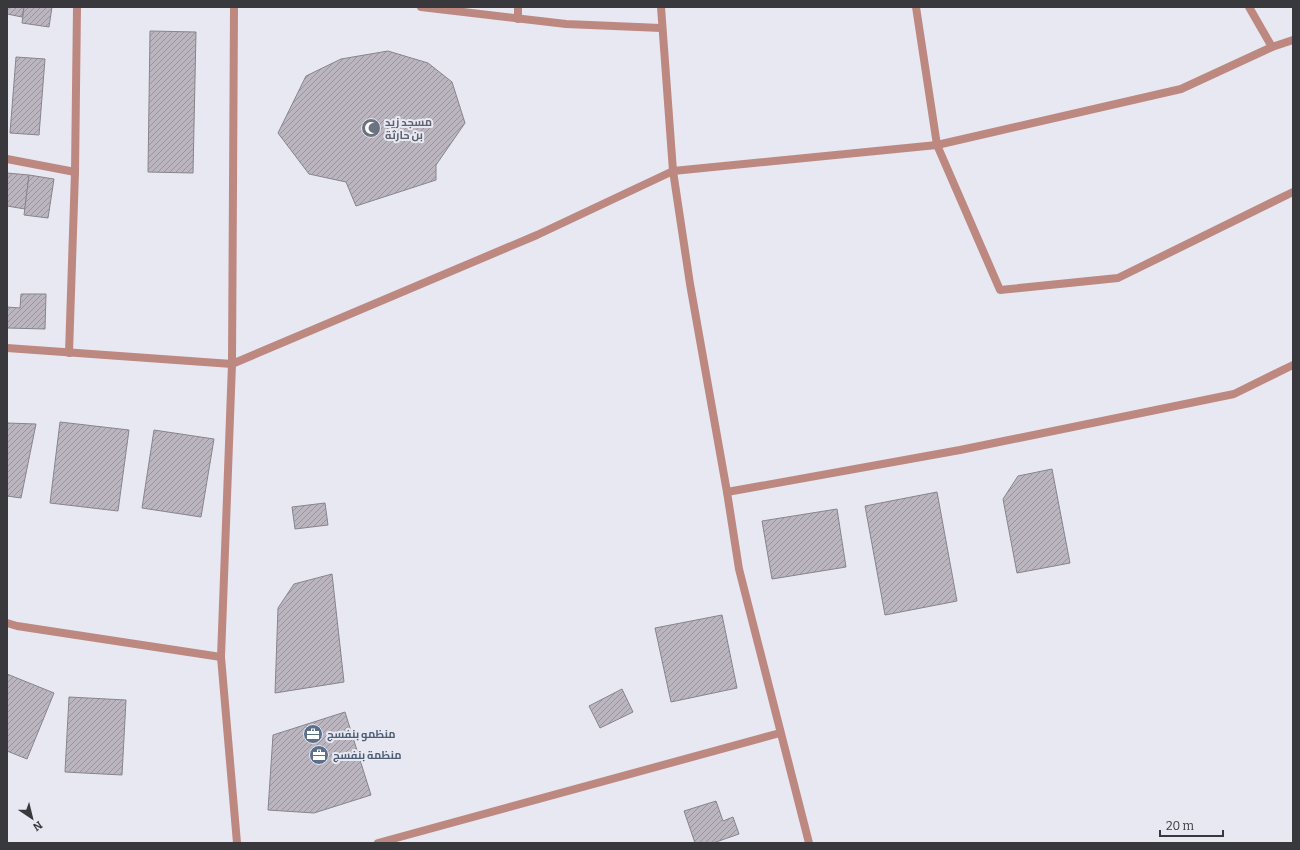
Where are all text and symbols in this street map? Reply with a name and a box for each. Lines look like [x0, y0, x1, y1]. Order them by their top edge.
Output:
place label: مسجد زيد بن حارثة [385, 116, 432, 142]
mosque icon: مسجد زيد بن حارثة [360, 117, 382, 139]
office icon: منظمو بنفسج [302, 723, 324, 745]
place label: منظمو بنفسج [327, 728, 395, 742]
office icon: منظمة بنفسج [308, 744, 330, 766]
place label: منظمة بنفسج [333, 749, 401, 763]
north arrow [12, 798, 52, 838]
scale bar [1160, 812, 1223, 838]
text: N [30, 818, 45, 834]
text: 20 m [1166, 819, 1195, 833]

